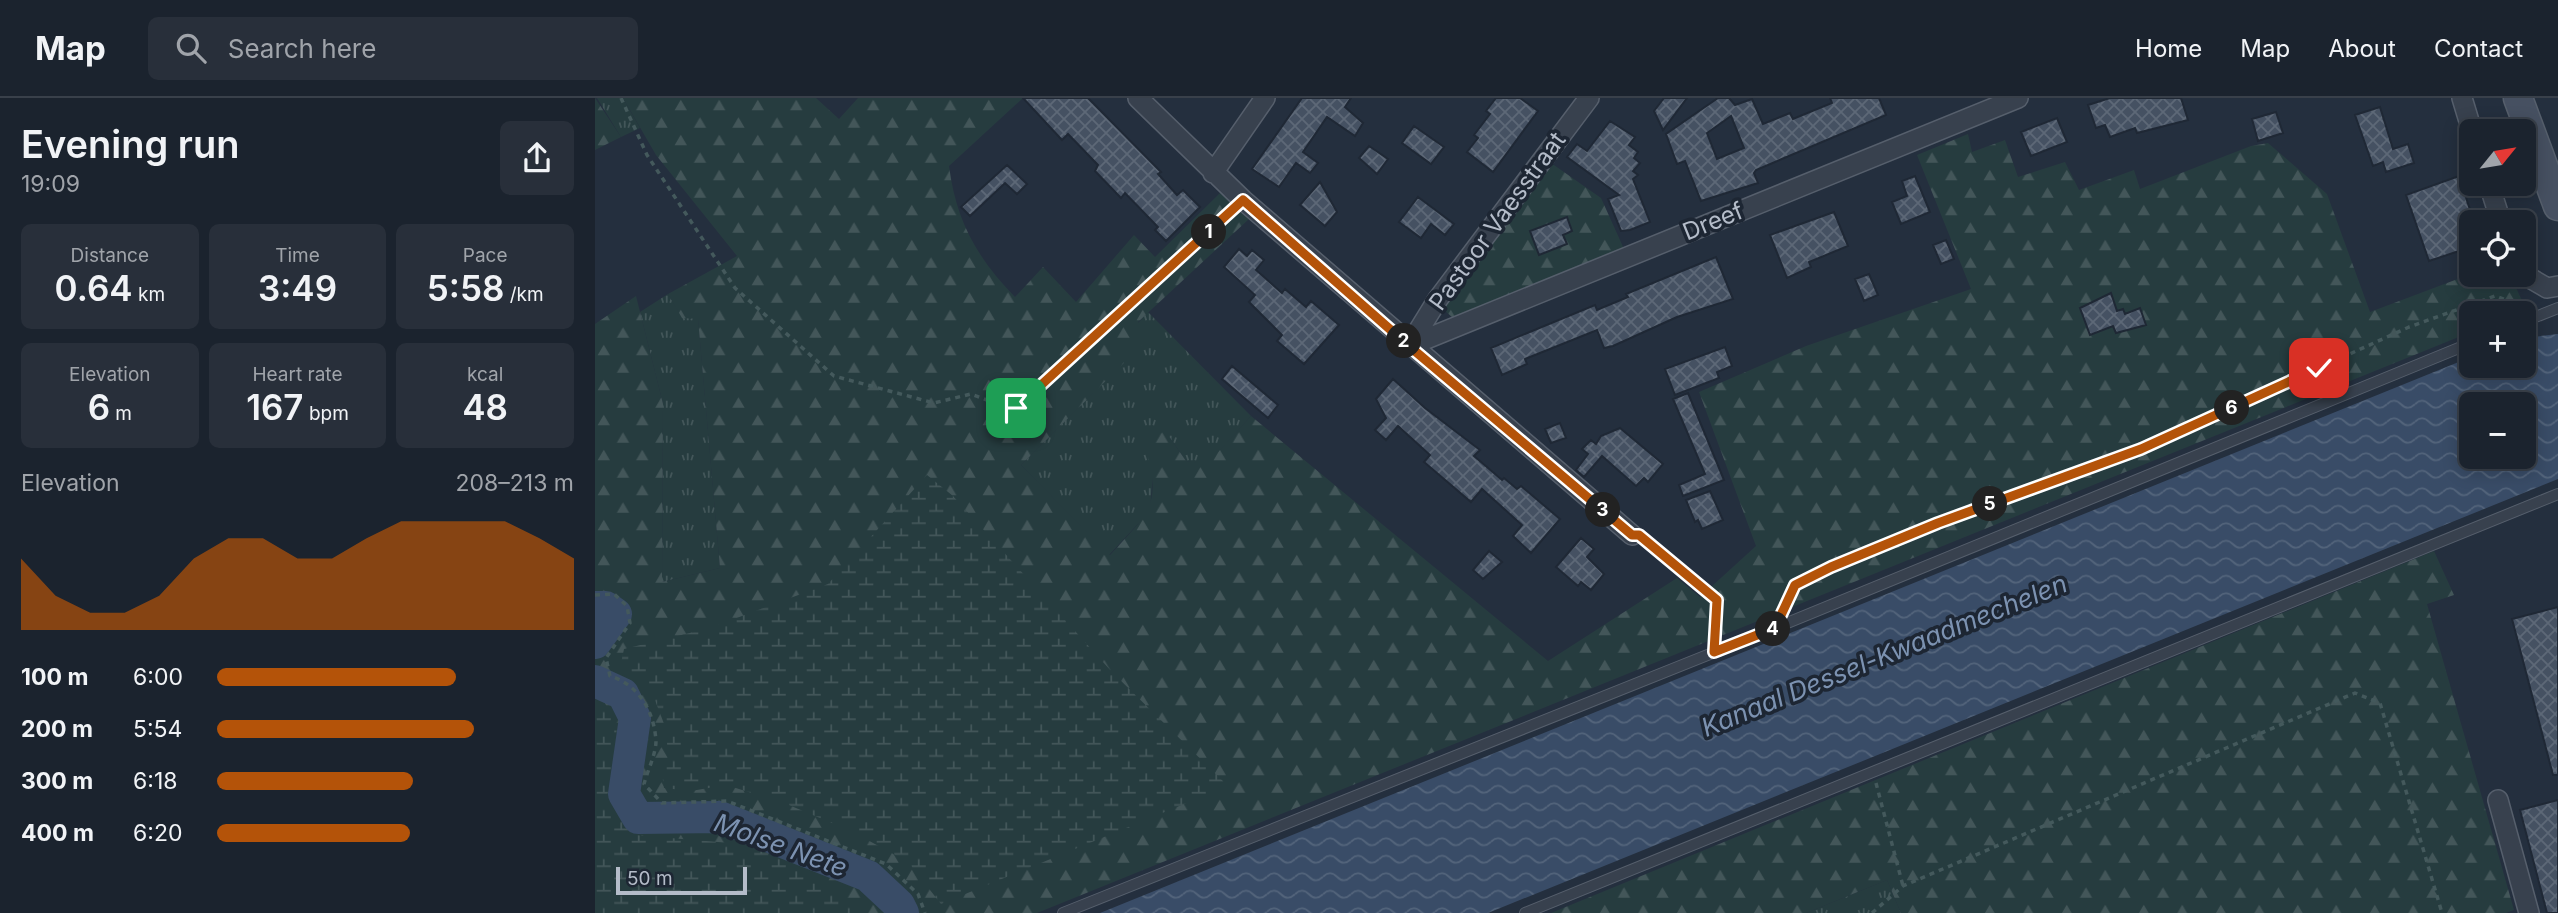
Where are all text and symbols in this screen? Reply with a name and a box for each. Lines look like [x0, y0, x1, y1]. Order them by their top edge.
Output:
search box [148, 17, 638, 80]
text: Map [35, 28, 106, 68]
icon: search [172, 29, 210, 67]
text: Search here [228, 33, 376, 64]
text: Home [2135, 34, 2202, 63]
text: Map [2240, 34, 2290, 63]
text: About [2328, 34, 2396, 63]
text: Contact [2434, 34, 2523, 63]
north arrow [2459, 119, 2536, 196]
map controls [2459, 119, 2536, 469]
text: Evening run [21, 121, 239, 167]
button: share [500, 121, 574, 195]
street label: Pastoor Vaesstraat [1423, 126, 1572, 316]
text: 19:09 [21, 170, 80, 198]
street label: Dreef [1678, 196, 1748, 246]
button: locate [2459, 210, 2536, 287]
pin: 1 [1191, 214, 1227, 250]
text: 1 [1204, 220, 1213, 243]
text: Distance [71, 244, 149, 267]
text: Time [275, 244, 320, 267]
text: Pace [463, 244, 508, 267]
text: 0.64 [55, 267, 133, 309]
text: 3:49 [258, 267, 337, 309]
text: 5:58 [427, 267, 504, 309]
text: km [133, 283, 165, 306]
text: /km [504, 283, 544, 306]
button: + [2459, 301, 2536, 378]
pin: 2 [1387, 324, 1421, 358]
text: 2 [1398, 329, 1409, 352]
pin [2289, 338, 2349, 398]
icon: check [2300, 349, 2338, 387]
text: Elevation [69, 363, 151, 386]
text: Heart rate [252, 363, 342, 386]
text: kcal [467, 363, 503, 386]
pin [986, 378, 1046, 438]
text: 6 [88, 386, 110, 428]
text: 167 [246, 386, 304, 428]
text: 48 [462, 386, 508, 428]
icon: arrive [997, 389, 1035, 427]
pin: 6 [2215, 390, 2249, 426]
button: − [2459, 392, 2536, 469]
text: 6 [2225, 396, 2238, 419]
text: m [110, 402, 132, 425]
text: bpm [304, 402, 349, 425]
text: Elevation [21, 469, 120, 497]
text: 208–213 m [456, 469, 574, 497]
pin: 5 [1973, 486, 2007, 522]
pin: 3 [1585, 492, 1621, 528]
text: 5 [1983, 492, 1996, 515]
text: 3 [1596, 498, 1609, 521]
water label: Kanaal Dessel-Kwaadmechelen [1697, 567, 2071, 743]
pin: 4 [1755, 612, 1791, 646]
text: 4 [1766, 617, 1779, 640]
text: 100 m [21, 663, 88, 691]
text: 6:00 [133, 663, 183, 691]
text: 200 m [21, 715, 93, 743]
text: 5:54 [133, 715, 182, 743]
text: 300 m [21, 767, 93, 795]
text: 6:18 [133, 767, 177, 795]
water label: Molse Nete [710, 807, 852, 883]
text: 400 m [21, 819, 94, 847]
text: 6:20 [133, 819, 182, 847]
scale bar [616, 864, 747, 896]
text: 50 m [627, 867, 673, 890]

